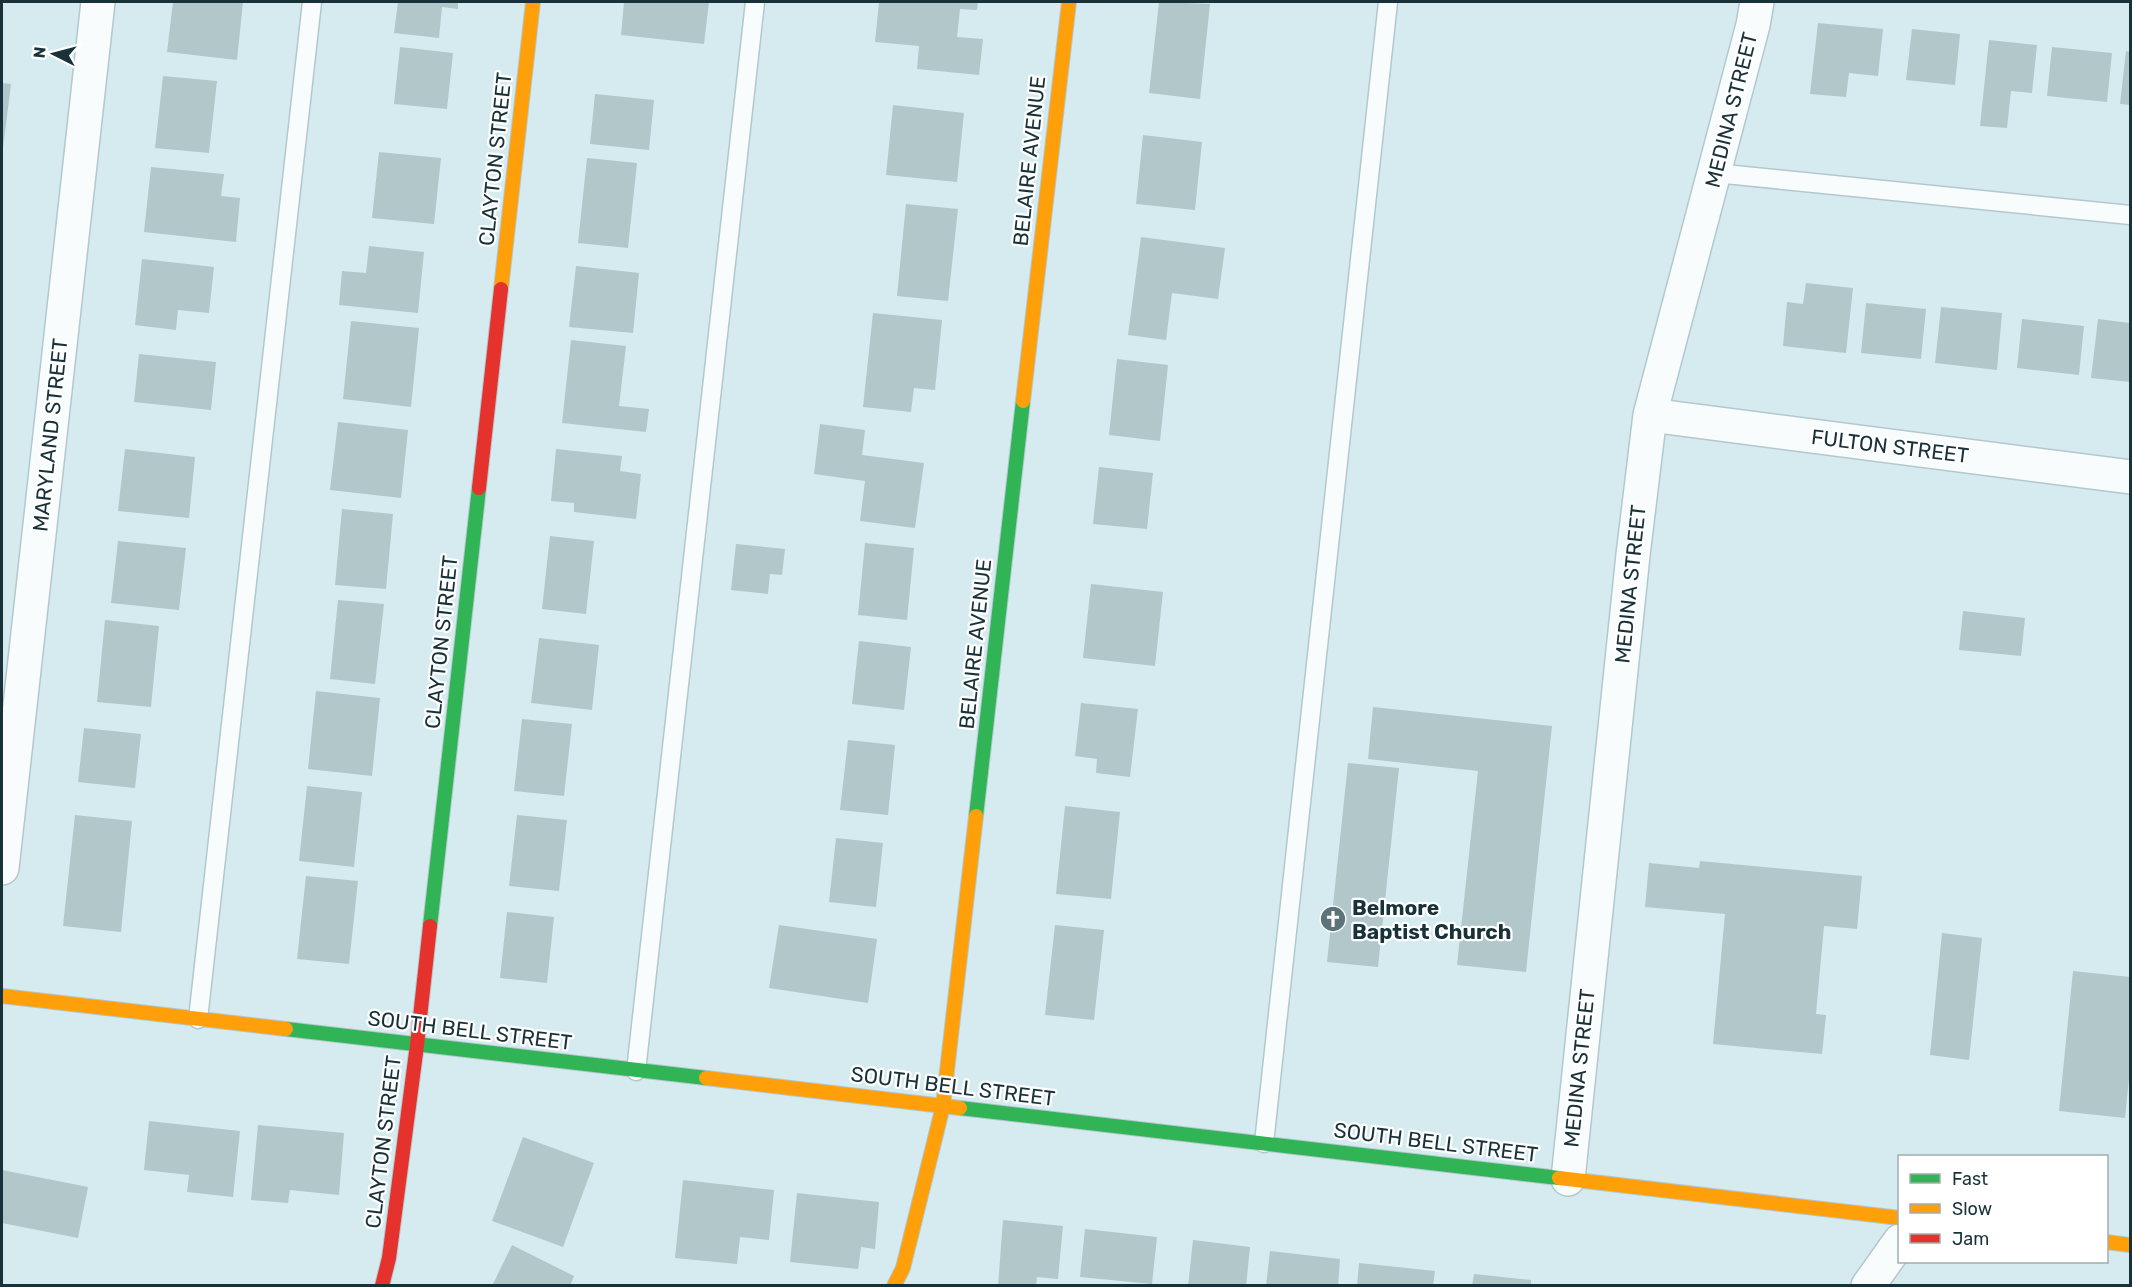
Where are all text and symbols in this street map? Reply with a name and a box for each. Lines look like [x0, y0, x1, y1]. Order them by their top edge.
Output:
north arrow [24, 24, 84, 84]
street label: MEDINA STREET [1700, 30, 1762, 190]
text: N [30, 46, 50, 59]
street label: CLAYTON STREET [473, 71, 517, 247]
street label: BELAIRE AVENUE [1008, 75, 1050, 247]
street label: MARYLAND STREET [27, 337, 73, 533]
street label: FULTON STREET [1810, 424, 1970, 468]
street label: MEDINA STREET [1609, 503, 1651, 665]
street label: CLAYTON STREET [419, 554, 463, 730]
street label: BELAIRE AVENUE [954, 558, 996, 730]
place label: Belmore Baptist Church [1352, 895, 1511, 944]
church icon: Belmore Baptist Church [1318, 904, 1348, 934]
street label: MEDINA STREET [1558, 987, 1600, 1149]
street label: SOUTH BELL STREET [366, 1005, 574, 1055]
street label: CLAYTON STREET [360, 1054, 406, 1230]
street label: SOUTH BELL STREET [849, 1061, 1057, 1111]
street label: SOUTH BELL STREET [1332, 1117, 1540, 1167]
legend [1898, 1155, 2108, 1263]
text: Fast [1952, 1168, 1988, 1190]
text: Slow [1952, 1198, 1992, 1220]
text: Jam [1952, 1228, 1989, 1250]

